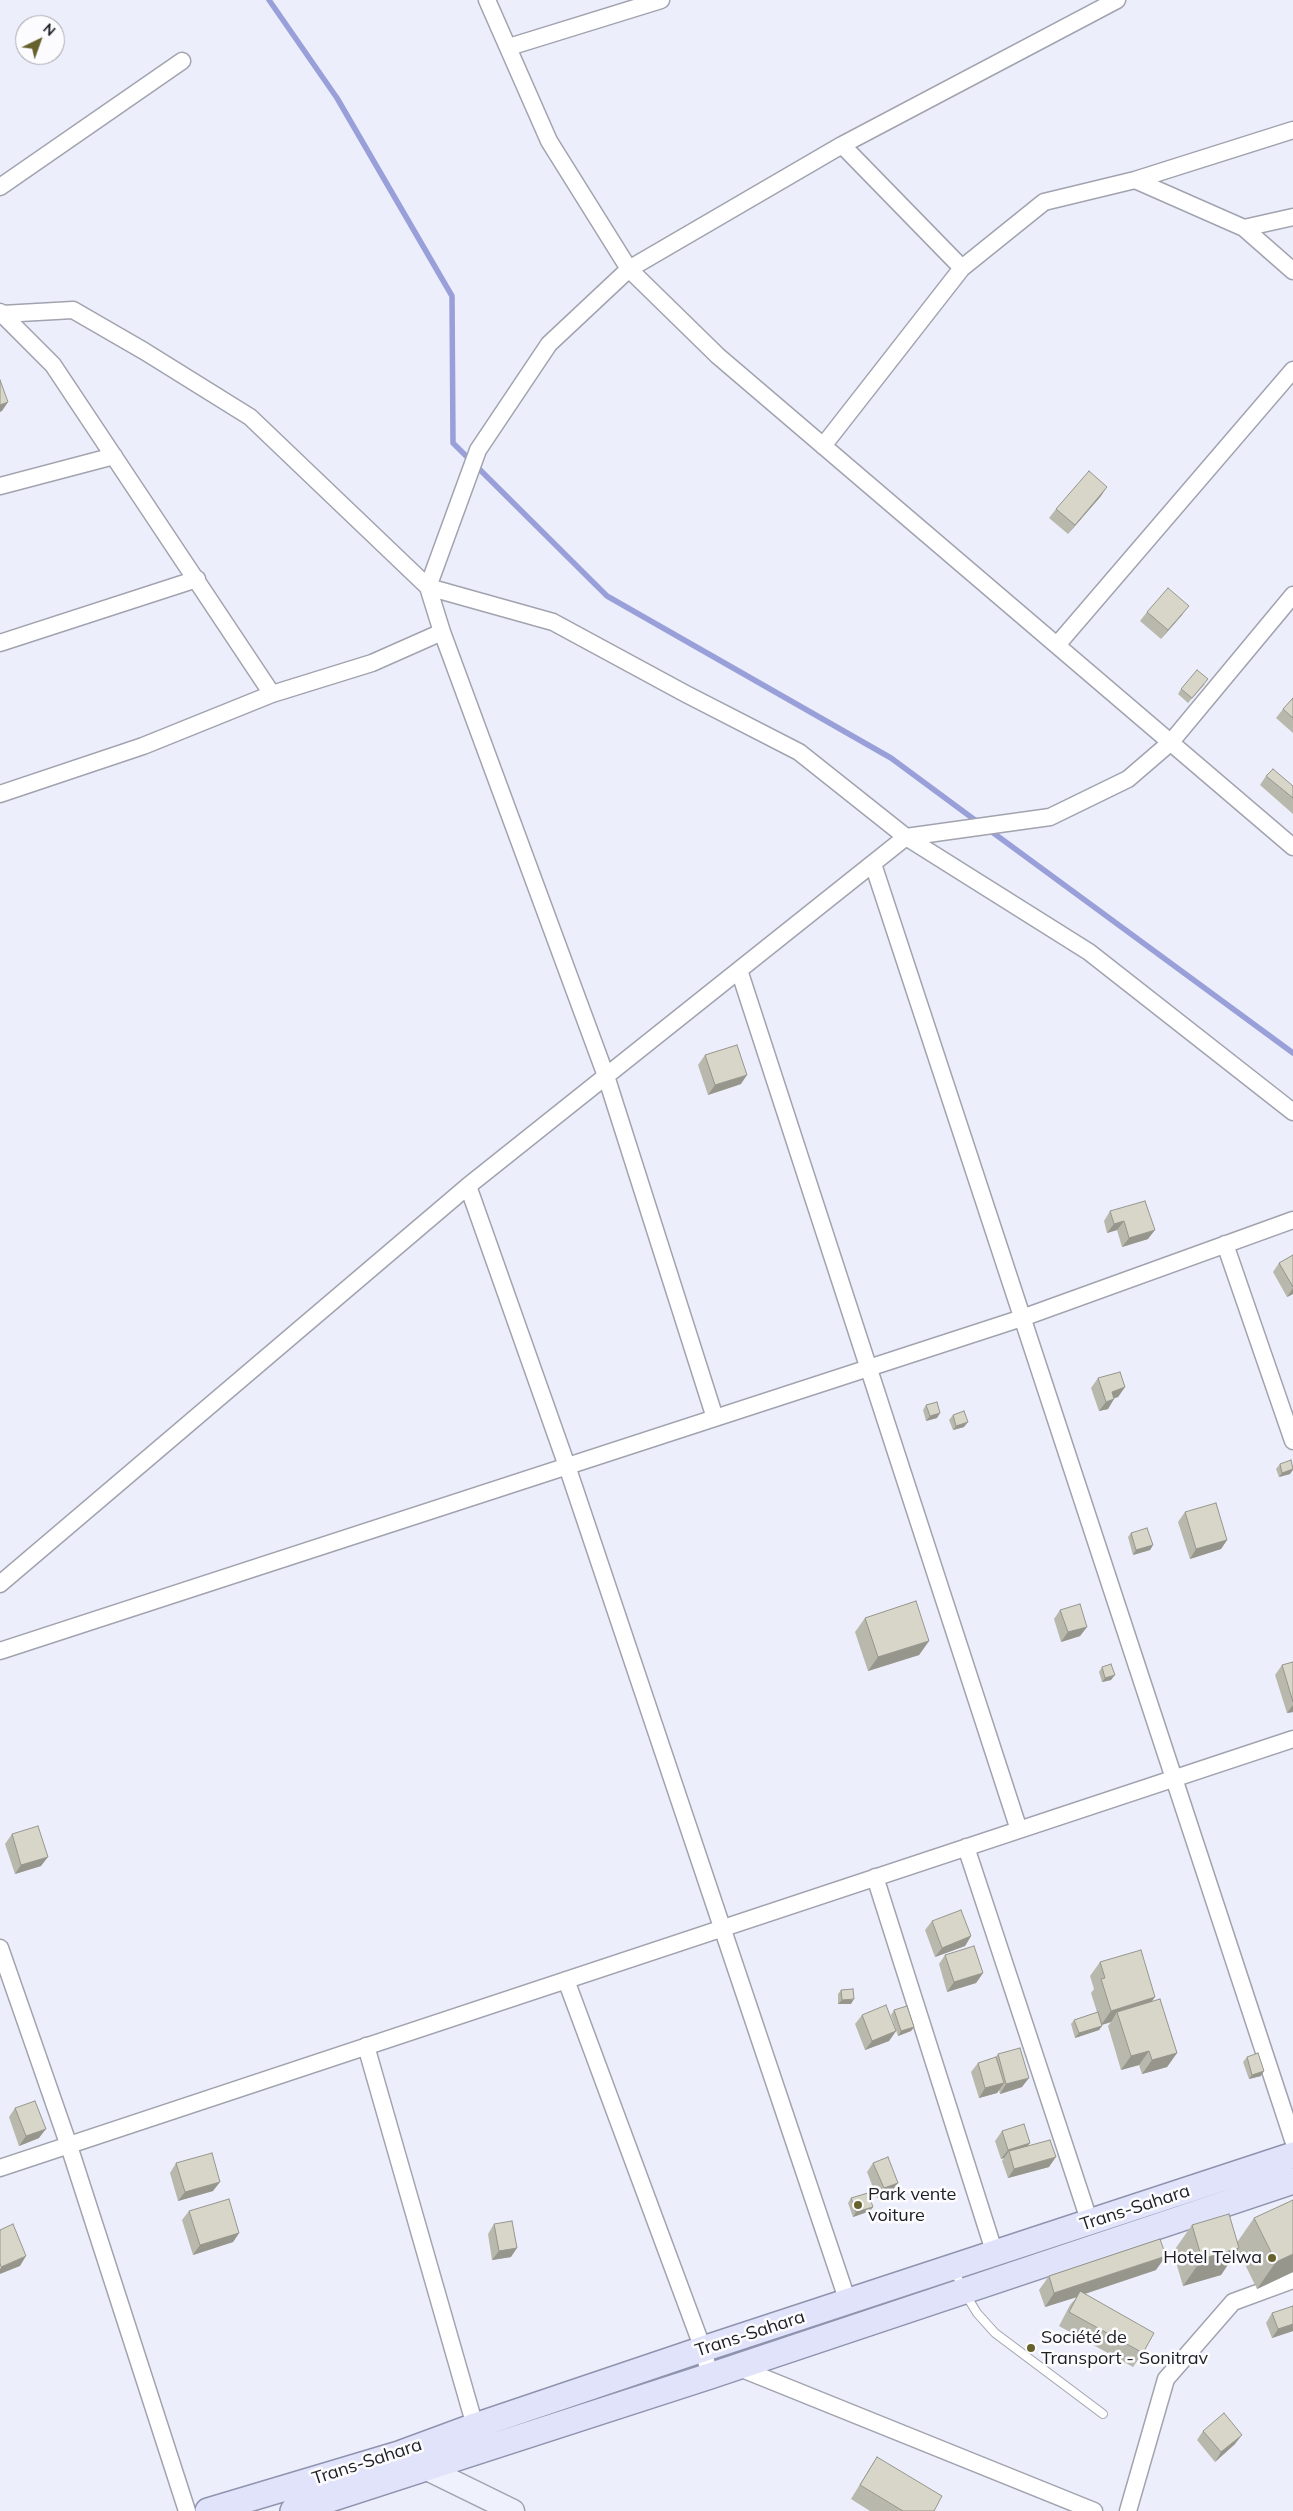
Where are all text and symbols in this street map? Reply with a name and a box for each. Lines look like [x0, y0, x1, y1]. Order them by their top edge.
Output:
north arrow [15, 15, 65, 65]
text: N [39, 19, 59, 40]
street label: Trans-Sahara [1077, 2180, 1193, 2236]
place label: Park vente voiture [868, 2184, 956, 2226]
marker: Park vente voiture [852, 2199, 864, 2211]
place label: Hotel Telwa [1163, 2247, 1262, 2269]
marker: Hotel Telwa [1266, 2252, 1278, 2264]
street label: Trans-Sahara [692, 2306, 808, 2362]
place label: Société de Transport - Sonitrav [1041, 2327, 1208, 2370]
marker: Société de Transport - Sonitrav [1025, 2342, 1037, 2354]
street label: Trans-Sahara [309, 2434, 425, 2490]

